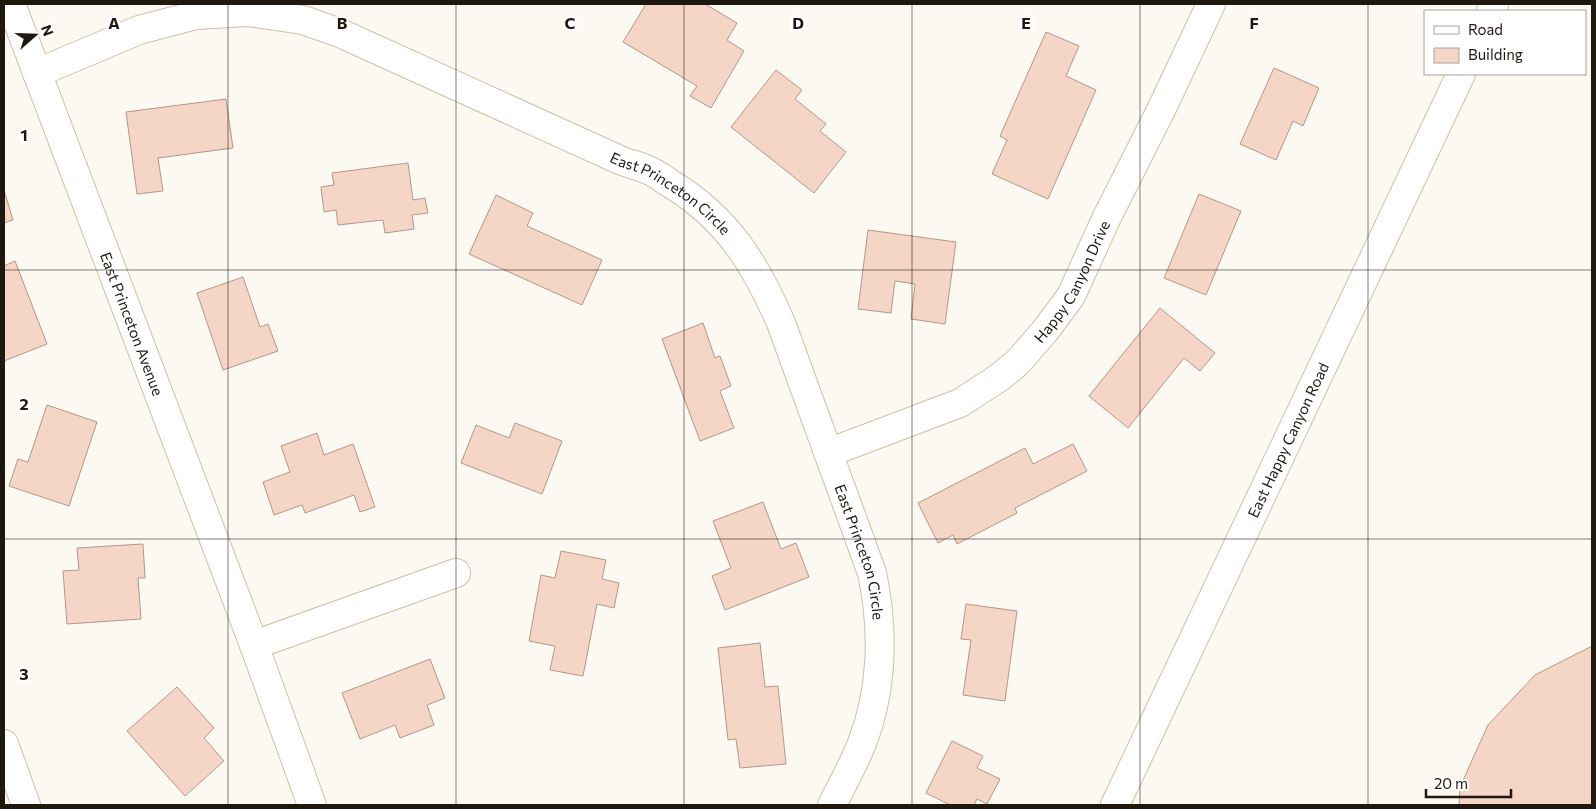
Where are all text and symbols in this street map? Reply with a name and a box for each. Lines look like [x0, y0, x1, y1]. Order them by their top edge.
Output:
north arrow [10, 10, 60, 60]
legend [1424, 10, 1586, 75]
text: A [108, 13, 120, 32]
text: B [337, 13, 348, 32]
text: C [565, 13, 576, 32]
text: D [792, 13, 804, 32]
text: E [1021, 13, 1031, 32]
text: F [1249, 13, 1259, 32]
text: Road [1468, 20, 1503, 38]
text: N [38, 23, 57, 38]
text: Building [1468, 45, 1523, 63]
text: 1 [20, 125, 28, 144]
street label: East Princeton Circle [608, 148, 735, 238]
street label: Happy Canyon Drive [1030, 217, 1113, 346]
street label: East Princeton Avenue [97, 249, 168, 398]
street label: East Happy Canyon Road [1243, 359, 1332, 520]
text: 2 [19, 394, 29, 413]
street label: East Princeton Circle [831, 482, 888, 621]
text: 3 [19, 664, 29, 683]
scale bar [1426, 766, 1511, 798]
text: 20 m [1434, 774, 1468, 792]

